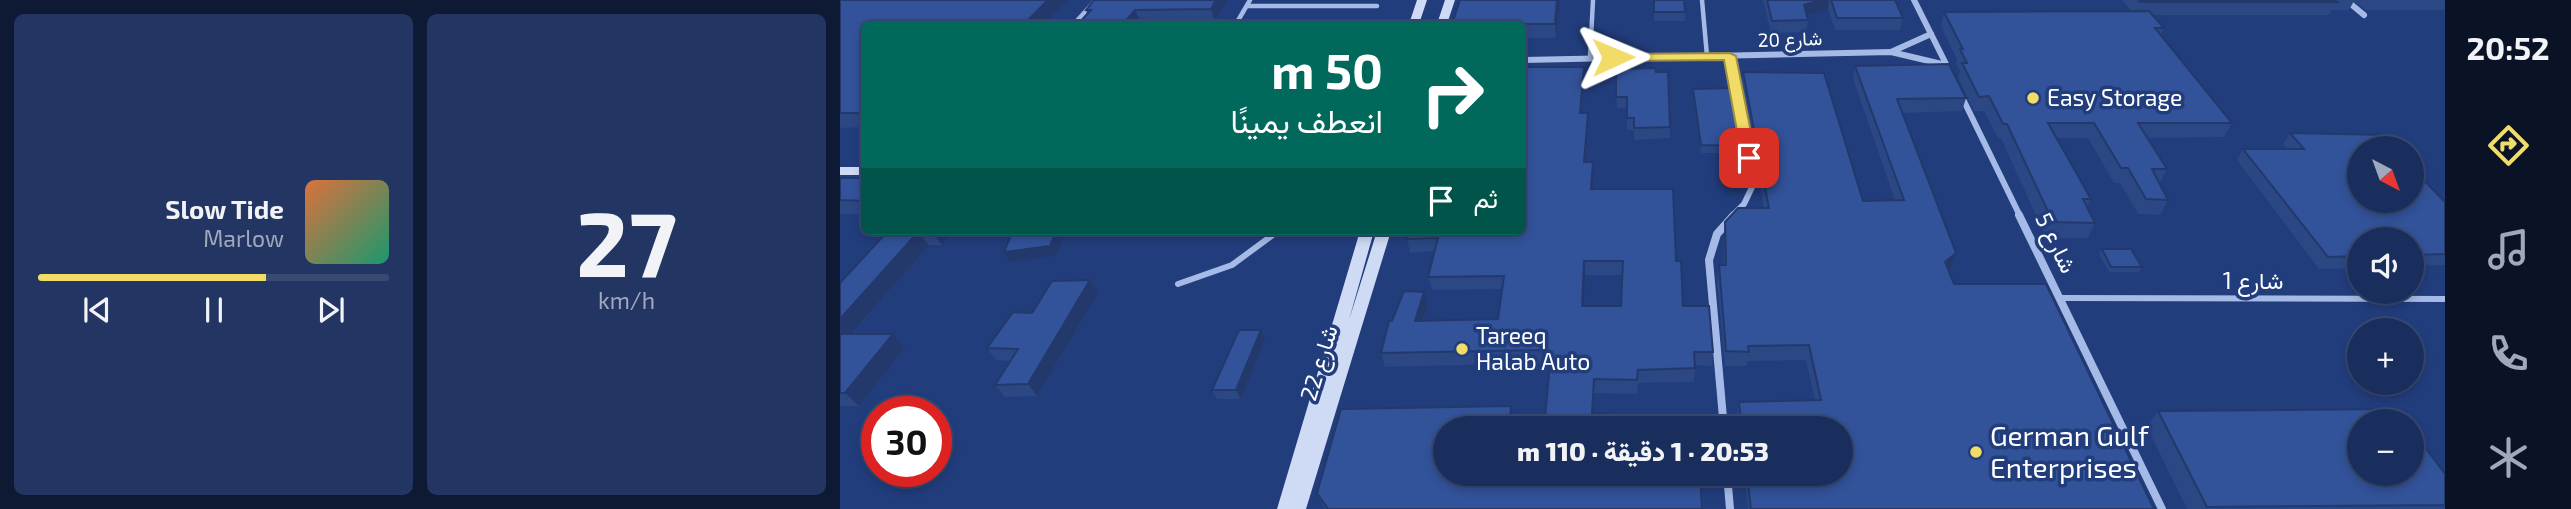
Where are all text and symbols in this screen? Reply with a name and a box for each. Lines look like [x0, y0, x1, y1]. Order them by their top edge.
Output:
position arrow [1576, 20, 1650, 94]
street label: شارع 20 [1757, 26, 1823, 53]
text: 20:52 [2466, 28, 2550, 66]
text: 50 m [1271, 40, 1383, 99]
icon: right [1407, 49, 1498, 140]
place label: Easy Storage [2047, 83, 2182, 111]
marker: Easy Storage [2025, 90, 2041, 106]
text: انعطف يمينًا [1231, 101, 1383, 139]
icon: directions [2484, 121, 2533, 170]
pin [1719, 128, 1779, 188]
north arrow [2347, 136, 2424, 214]
map controls [2347, 136, 2424, 486]
icon: arrive [1730, 139, 1768, 177]
icon: arrive [1422, 182, 1460, 220]
text: ثم [1474, 182, 1498, 213]
text: 27 [576, 186, 677, 295]
text: Slow Tide [165, 193, 284, 224]
street label: شارع 5 [2028, 208, 2083, 279]
text: Marlow [203, 224, 284, 252]
icon: music [2484, 225, 2533, 274]
button: sound [2347, 227, 2424, 304]
street label: شارع 1 [2223, 266, 2283, 297]
text: km/h [598, 286, 655, 314]
icon: previous [78, 291, 116, 329]
icon: pause [195, 291, 233, 329]
icon: next [312, 291, 350, 329]
button: + [2347, 318, 2424, 395]
place label: Tareeq Halab Auto [1476, 321, 1590, 375]
street label: شارع 22 [1293, 322, 1346, 405]
icon: phone [2484, 329, 2533, 378]
marker: Tareeq Halab Auto [1454, 341, 1470, 357]
speed limit sign: 30 [861, 396, 952, 487]
button: − [2347, 409, 2424, 486]
place label: German Gulf Enterprises [1990, 418, 2150, 484]
icon: climate [2484, 433, 2533, 482]
text: 20:53 · 1 دقيقة · 110 m [1517, 435, 1769, 466]
marker: German Gulf Enterprises [1968, 444, 1984, 460]

